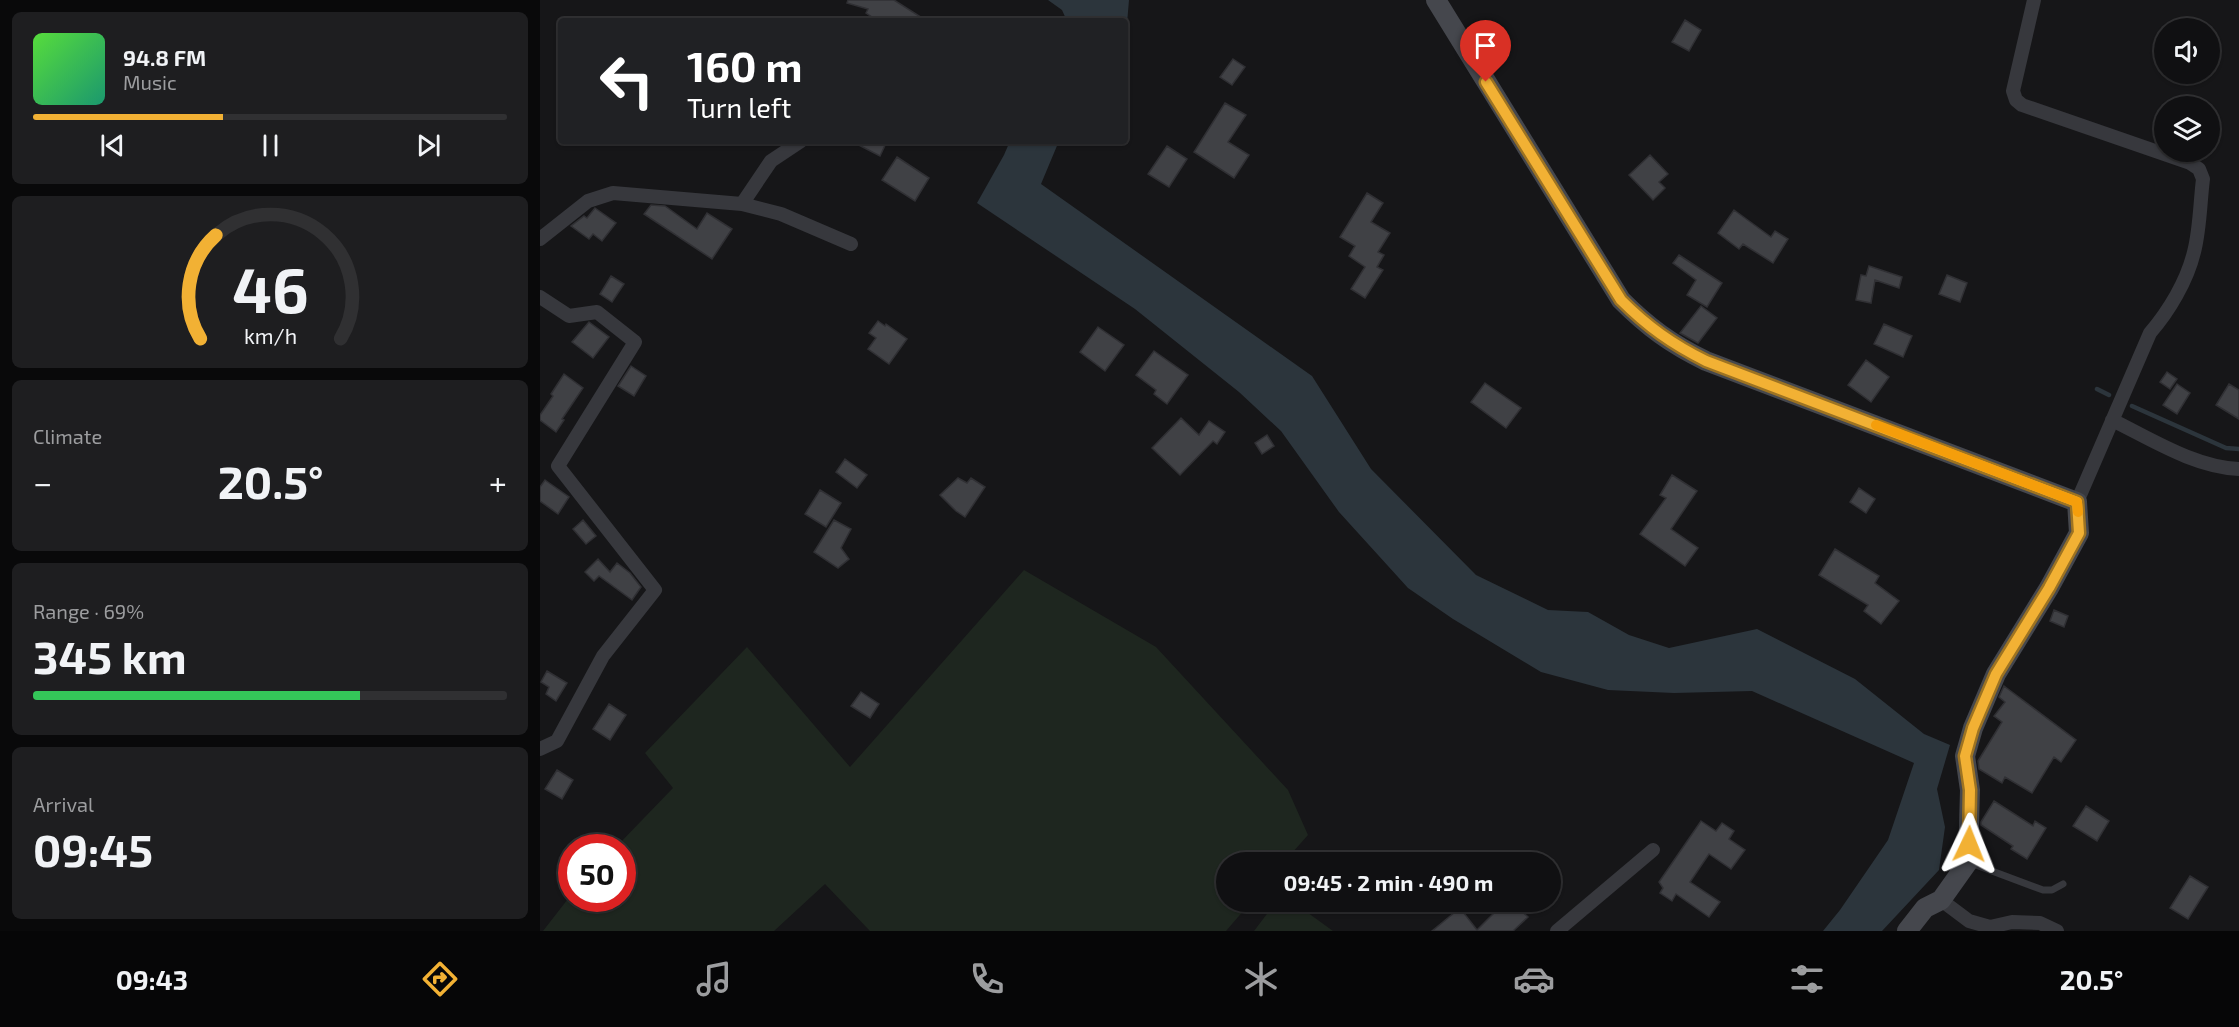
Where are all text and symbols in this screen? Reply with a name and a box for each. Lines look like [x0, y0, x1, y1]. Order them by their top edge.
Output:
map controls [2154, 18, 2220, 162]
button: sound [2154, 18, 2220, 84]
pin [1460, 20, 1511, 82]
icon: arrive [1469, 29, 1502, 62]
text: 160 m [687, 40, 803, 90]
icon: left [588, 42, 666, 120]
text: 94.8 FM [123, 44, 206, 70]
text: Music [123, 70, 177, 94]
text: Turn left [687, 91, 791, 123]
button: layers [2154, 96, 2220, 162]
icon: previous [96, 129, 129, 162]
icon: pause [254, 129, 287, 162]
icon: next [412, 129, 445, 162]
text: 46 [232, 251, 308, 326]
text: km/h [243, 323, 297, 348]
text: Climate [33, 424, 102, 448]
text: 20.5° [218, 454, 323, 508]
text: − [33, 462, 52, 502]
text: + [489, 462, 507, 502]
text: Range · 69% [33, 599, 144, 623]
text: 345 km [33, 629, 187, 683]
text: Arrival [33, 792, 94, 816]
position arrow [1937, 812, 2001, 876]
text: 09:45 [33, 822, 153, 876]
speed limit sign: 50 [558, 834, 636, 912]
text: 09:45 · 2 min · 490 m [1284, 869, 1493, 895]
icon: directions [419, 958, 461, 1000]
icon: music [693, 958, 735, 1000]
icon: phone [966, 958, 1008, 1000]
icon: climate [1240, 958, 1282, 1000]
icon: car [1513, 958, 1555, 1000]
icon: filters [1786, 958, 1828, 1000]
text: 09:43 [116, 963, 188, 995]
text: 20.5° [2060, 963, 2123, 995]

